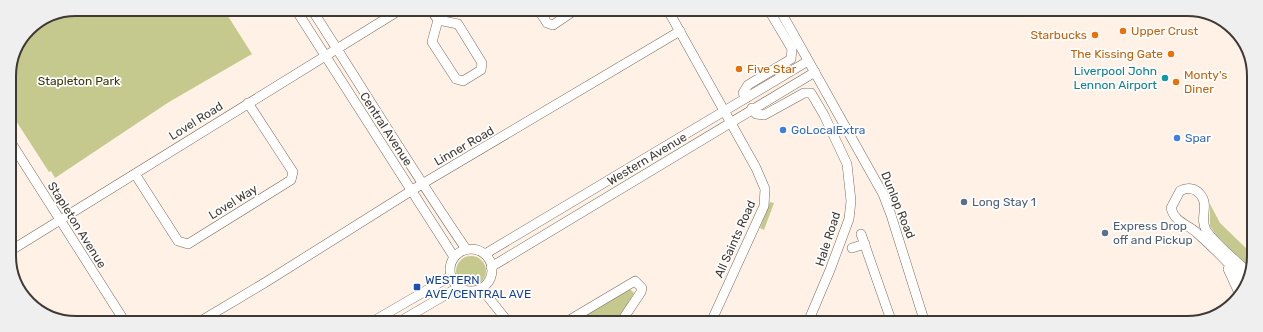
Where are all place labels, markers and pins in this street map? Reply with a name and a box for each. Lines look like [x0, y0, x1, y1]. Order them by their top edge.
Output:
place label: Upper Crust [1131, 24, 1199, 38]
marker: Upper Crust [1118, 26, 1128, 36]
place label: Starbucks [1030, 28, 1087, 42]
marker: Starbucks [1090, 30, 1100, 40]
place label: The Kissing Gate [1071, 47, 1163, 61]
marker: The Kissing Gate [1166, 49, 1176, 59]
place label: Five Star [747, 62, 797, 76]
marker: Five Star [734, 64, 744, 74]
place label: Liverpool John Lennon Airport [1074, 64, 1157, 92]
place label: Monty's Diner [1184, 68, 1227, 96]
marker: Liverpool John Lennon Airport [1160, 73, 1170, 83]
marker: Monty's Diner [1171, 77, 1181, 87]
place label: GoLocalExtra [791, 123, 865, 137]
marker: GoLocalExtra [778, 125, 788, 135]
place label: Spar [1185, 131, 1211, 145]
marker: Spar [1172, 133, 1182, 143]
place label: Long Stay 1 [972, 195, 1036, 209]
marker: Long Stay 1 [959, 197, 969, 207]
place label: Express Drop off and Pickup [1113, 219, 1193, 247]
marker: Express Drop off and Pickup [1100, 228, 1110, 238]
place label: WESTERN AVE/CENTRAL AVE [425, 273, 531, 301]
marker: WESTERN AVE/CENTRAL AVE [412, 282, 422, 292]

